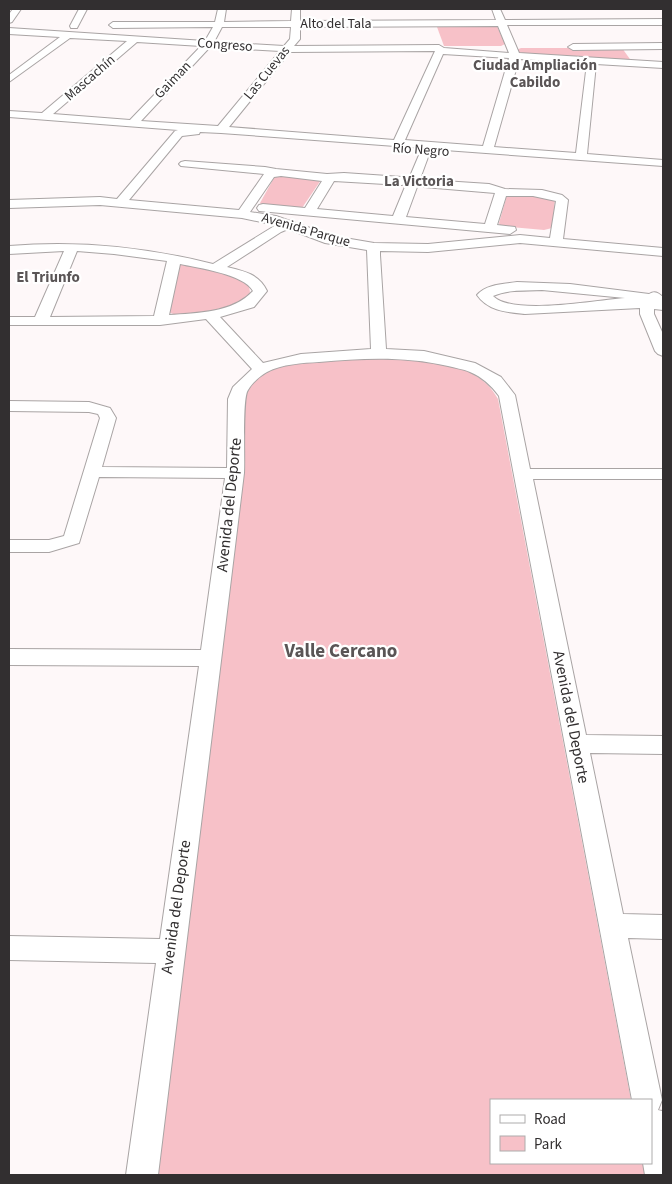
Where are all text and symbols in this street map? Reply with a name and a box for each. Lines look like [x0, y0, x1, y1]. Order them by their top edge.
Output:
street label: Alto del Tala [300, 14, 372, 34]
street label: Congreso [197, 33, 253, 57]
street label: Las Cuevas [239, 42, 295, 104]
street label: Mascachín [60, 50, 120, 106]
district label: Ciudad Ampliación Cabildo [473, 55, 597, 93]
street label: Gaiman [150, 57, 196, 103]
street label: Río Negro [392, 138, 450, 162]
district label: La Victoria [384, 171, 454, 192]
street label: Avenida Parque [259, 208, 353, 252]
district label: El Triunfo [16, 267, 80, 288]
street label: Avenida del Deporte [211, 437, 247, 573]
district label: Valle Cercano [284, 638, 397, 665]
street label: Avenida del Deporte [547, 649, 595, 785]
street label: Avenida del Deporte [156, 839, 196, 975]
legend [490, 1099, 652, 1164]
text: Road [534, 1109, 566, 1130]
text: Park [534, 1134, 563, 1155]

